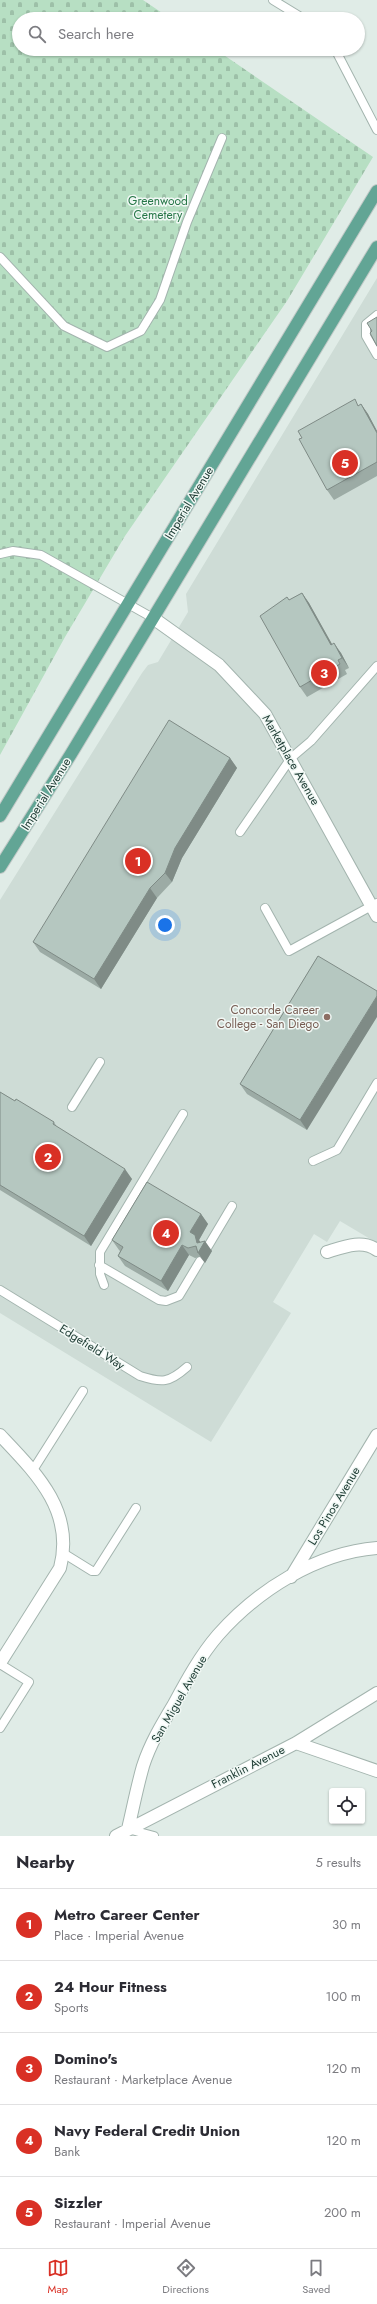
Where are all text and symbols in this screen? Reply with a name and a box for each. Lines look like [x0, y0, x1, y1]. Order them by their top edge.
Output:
search box [12, 12, 365, 56]
icon: search [26, 23, 48, 45]
text: Search here [58, 23, 134, 45]
park label: Greenwood Cemetery [128, 192, 188, 224]
pin: 5 [332, 448, 358, 478]
street label: Imperial Avenue [160, 463, 218, 543]
pin: 3 [311, 658, 337, 688]
street label: Marketplace Avenue [258, 711, 324, 809]
street label: Imperial Avenue [17, 754, 75, 834]
pin: 1 [125, 846, 151, 876]
your location [155, 915, 175, 935]
place label: Concorde Career College - San Diego [217, 1001, 320, 1033]
marker: Concorde Career College - San Diego [322, 1012, 332, 1022]
pin: 2 [35, 1142, 61, 1172]
pin: 4 [153, 1218, 179, 1248]
street label: Edgefield Way [56, 1320, 129, 1375]
street label: Los Pinos Avenue [303, 1463, 365, 1549]
street label: San Miguel Avenue [147, 1652, 211, 1746]
street label: Franklin Avenue [208, 1741, 288, 1793]
map controls [329, 1788, 365, 1824]
button: locate [329, 1788, 365, 1824]
text: Nearby [16, 1850, 74, 1874]
text: 5 results [315, 1853, 361, 1872]
text: Metro Career Center [54, 1904, 200, 1926]
text: 1 [26, 1915, 32, 1934]
text: 30 m [332, 1915, 361, 1934]
text: Place · Imperial Avenue [54, 1926, 184, 1945]
text: 24 Hour Fitness [54, 1976, 167, 1998]
text: 2 [25, 1987, 33, 2006]
text: 100 m [326, 1987, 361, 2006]
text: Sports [54, 1998, 88, 2017]
text: Domino's [54, 2048, 117, 2070]
text: 3 [25, 2059, 33, 2078]
text: 120 m [326, 2059, 361, 2078]
text: Restaurant · Marketplace Avenue [54, 2070, 232, 2089]
text: Navy Federal Credit Union [54, 2120, 240, 2142]
text: 4 [24, 2131, 34, 2150]
text: 120 m [326, 2131, 361, 2150]
text: Bank [54, 2142, 80, 2161]
text: Sizzler [54, 2192, 102, 2214]
text: 5 [25, 2203, 33, 2222]
text: 200 m [324, 2203, 361, 2222]
text: Restaurant · Imperial Avenue [54, 2214, 211, 2233]
tab: Map [47, 2257, 69, 2297]
tab: Directions [162, 2257, 209, 2297]
tab: Saved [302, 2257, 330, 2297]

